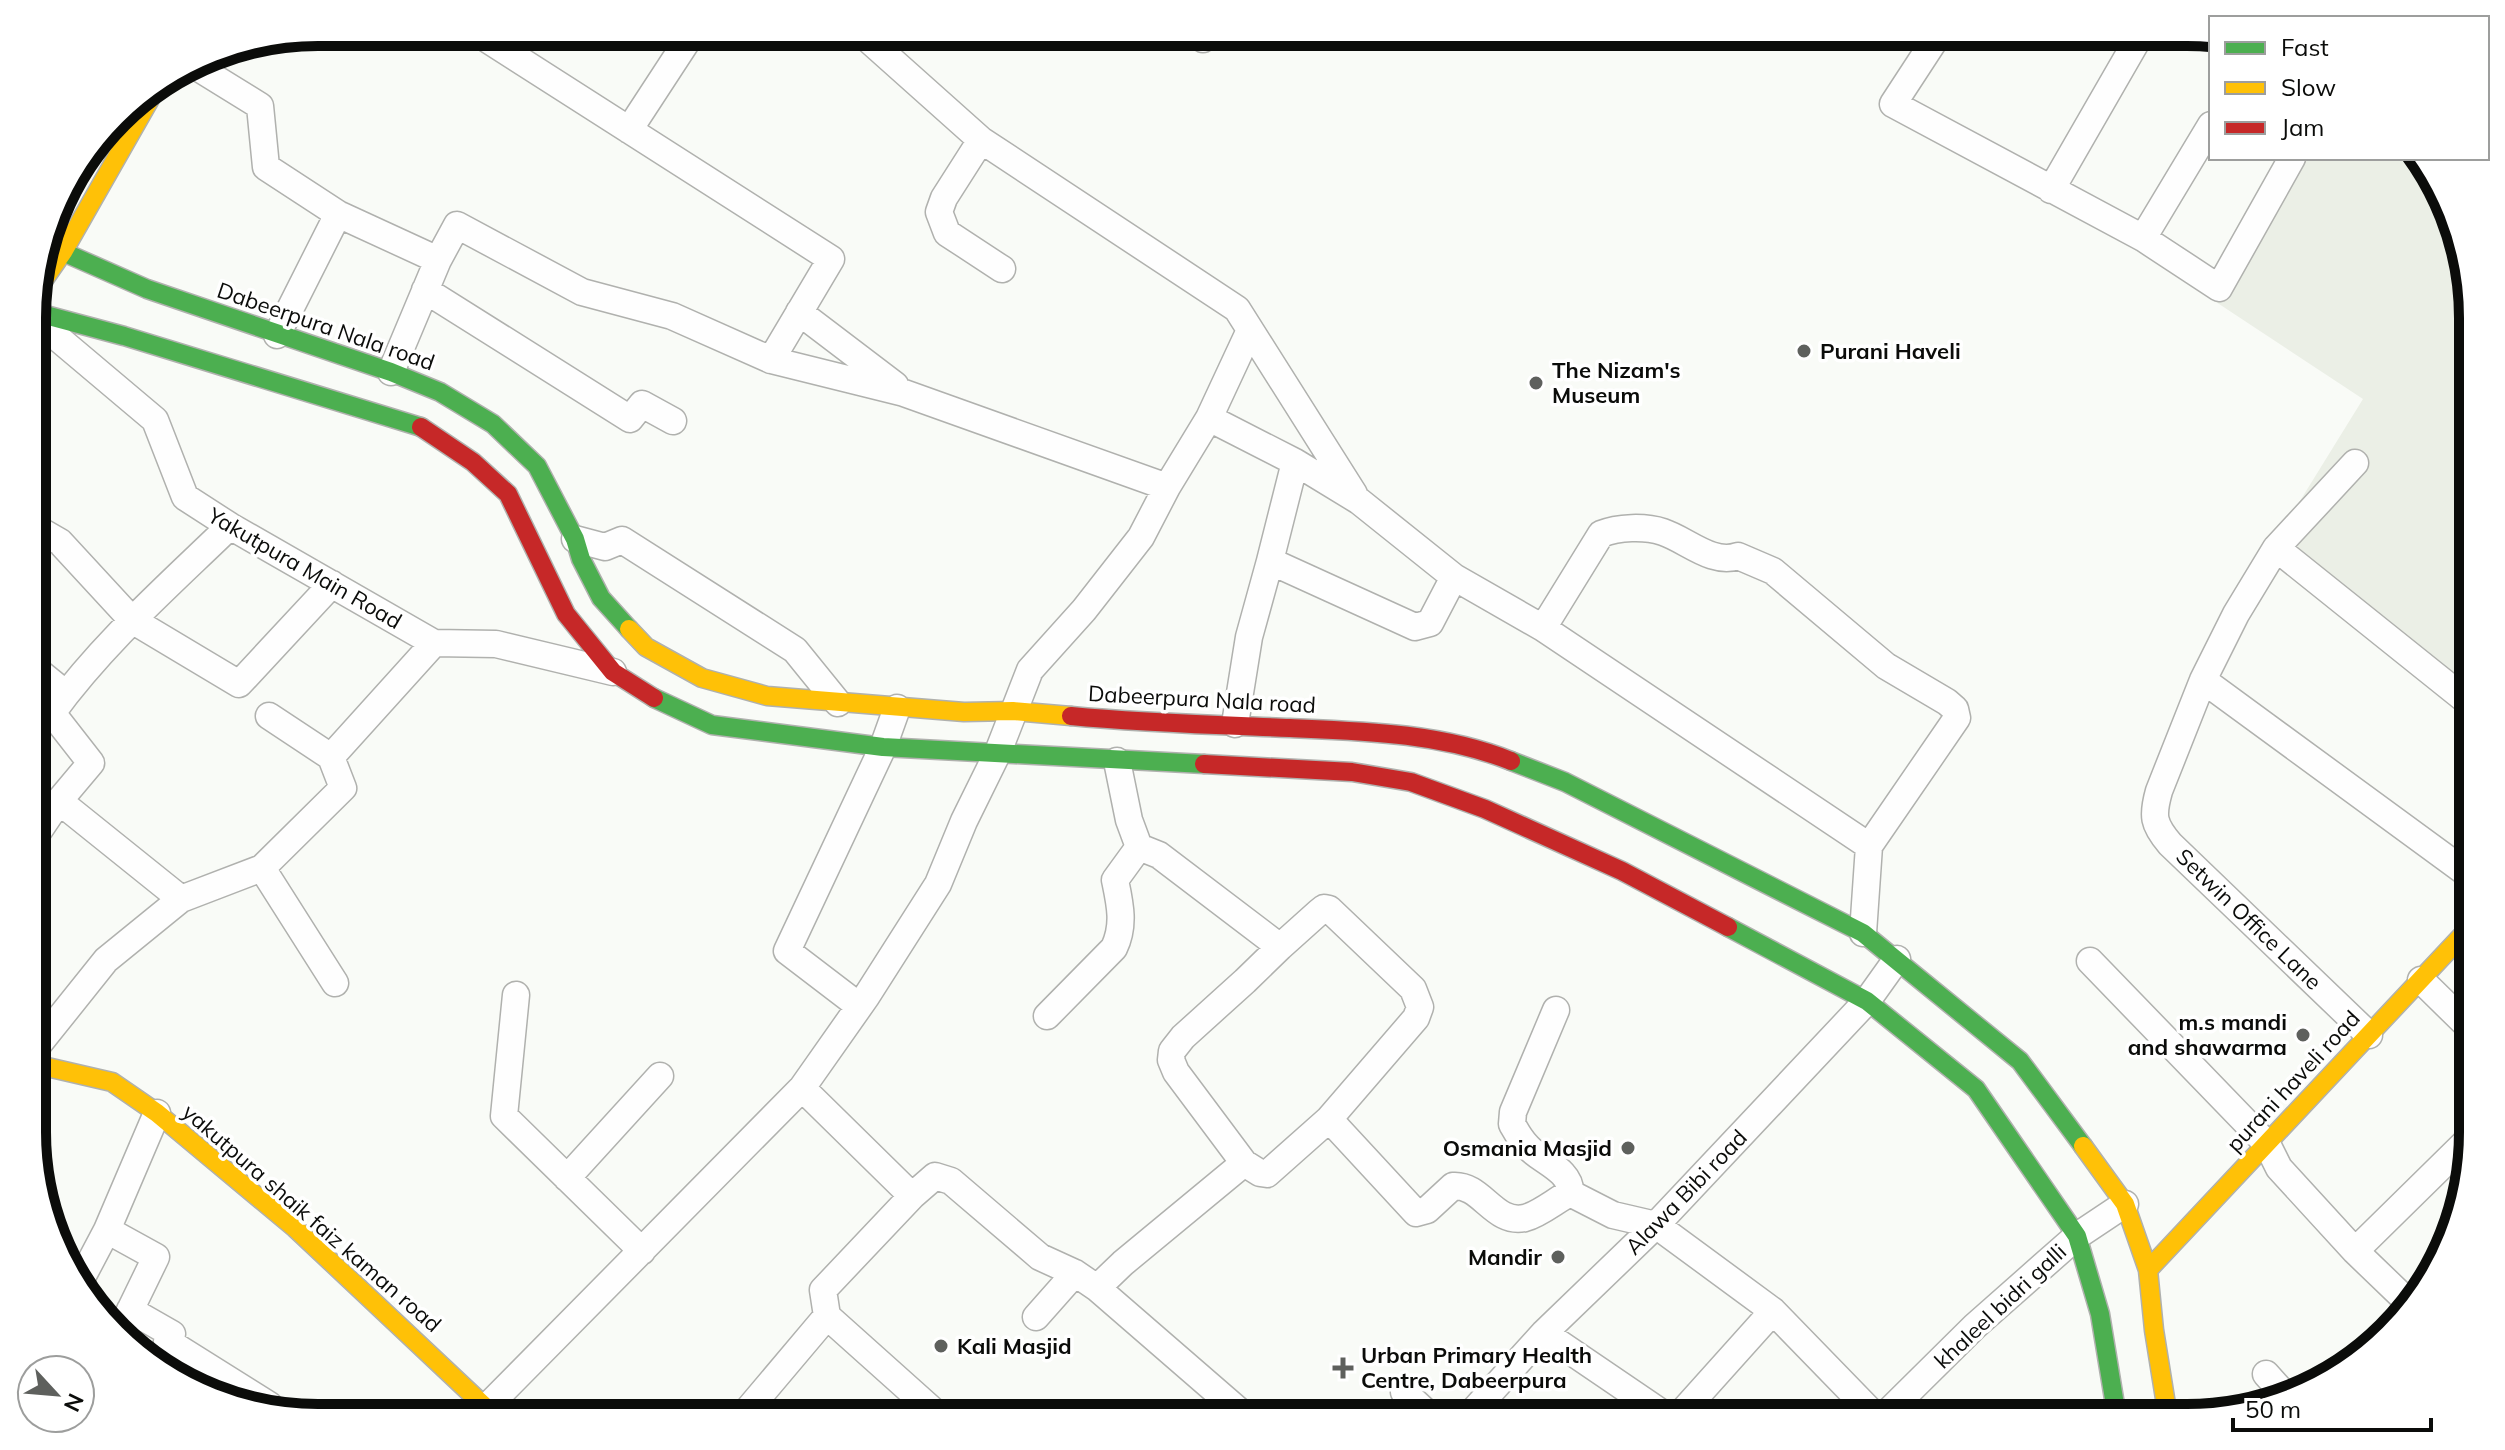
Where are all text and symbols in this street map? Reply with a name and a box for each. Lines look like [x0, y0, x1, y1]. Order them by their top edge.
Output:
legend [2209, 16, 2489, 160]
text: Fast [2281, 32, 2329, 62]
text: Slow [2281, 72, 2336, 102]
text: Jam [2281, 112, 2324, 142]
street label: Dabeerpura Nala road [214, 276, 438, 376]
place label: Purani Haveli [1820, 337, 1961, 365]
marker: Purani Haveli [1795, 342, 1813, 360]
place label: The Nizam's Museum [1552, 356, 1681, 409]
marker: The Nizam's Museum [1527, 374, 1545, 392]
street label: Yakutpura Main Road [202, 501, 407, 635]
street label: Dabeerpura Nala road [1087, 679, 1317, 719]
street label: Setwin Office Lane [2170, 842, 2328, 996]
street label: purani haveli road [2220, 1004, 2366, 1158]
place label: m.s mandi and shawarma [2128, 1008, 2287, 1061]
marker: m.s mandi and shawarma [2294, 1026, 2312, 1044]
street label: yakutpura shaik faiz kaman road [177, 1098, 447, 1338]
street label: Alawa Bibi road [1619, 1123, 1753, 1261]
place label: Osmania Masjid [1443, 1134, 1612, 1162]
marker: Osmania Masjid [1619, 1139, 1637, 1157]
street label: khaleel bidri galli [1928, 1238, 2072, 1374]
place label: Mandir [1468, 1243, 1542, 1271]
marker: Mandir [1549, 1248, 1567, 1266]
place label: Kali Masjid [957, 1332, 1072, 1360]
marker: Kali Masjid [932, 1337, 950, 1355]
place label: Urban Primary Health Centre, Dabeerpura [1361, 1341, 1592, 1394]
north arrow [16, 1354, 96, 1434]
marker: Urban Primary Health Centre, Dabeerpura [1332, 1357, 1354, 1379]
scale bar [2233, 1382, 2431, 1432]
text: N [58, 1389, 90, 1416]
text: 50 m [2245, 1394, 2301, 1424]

